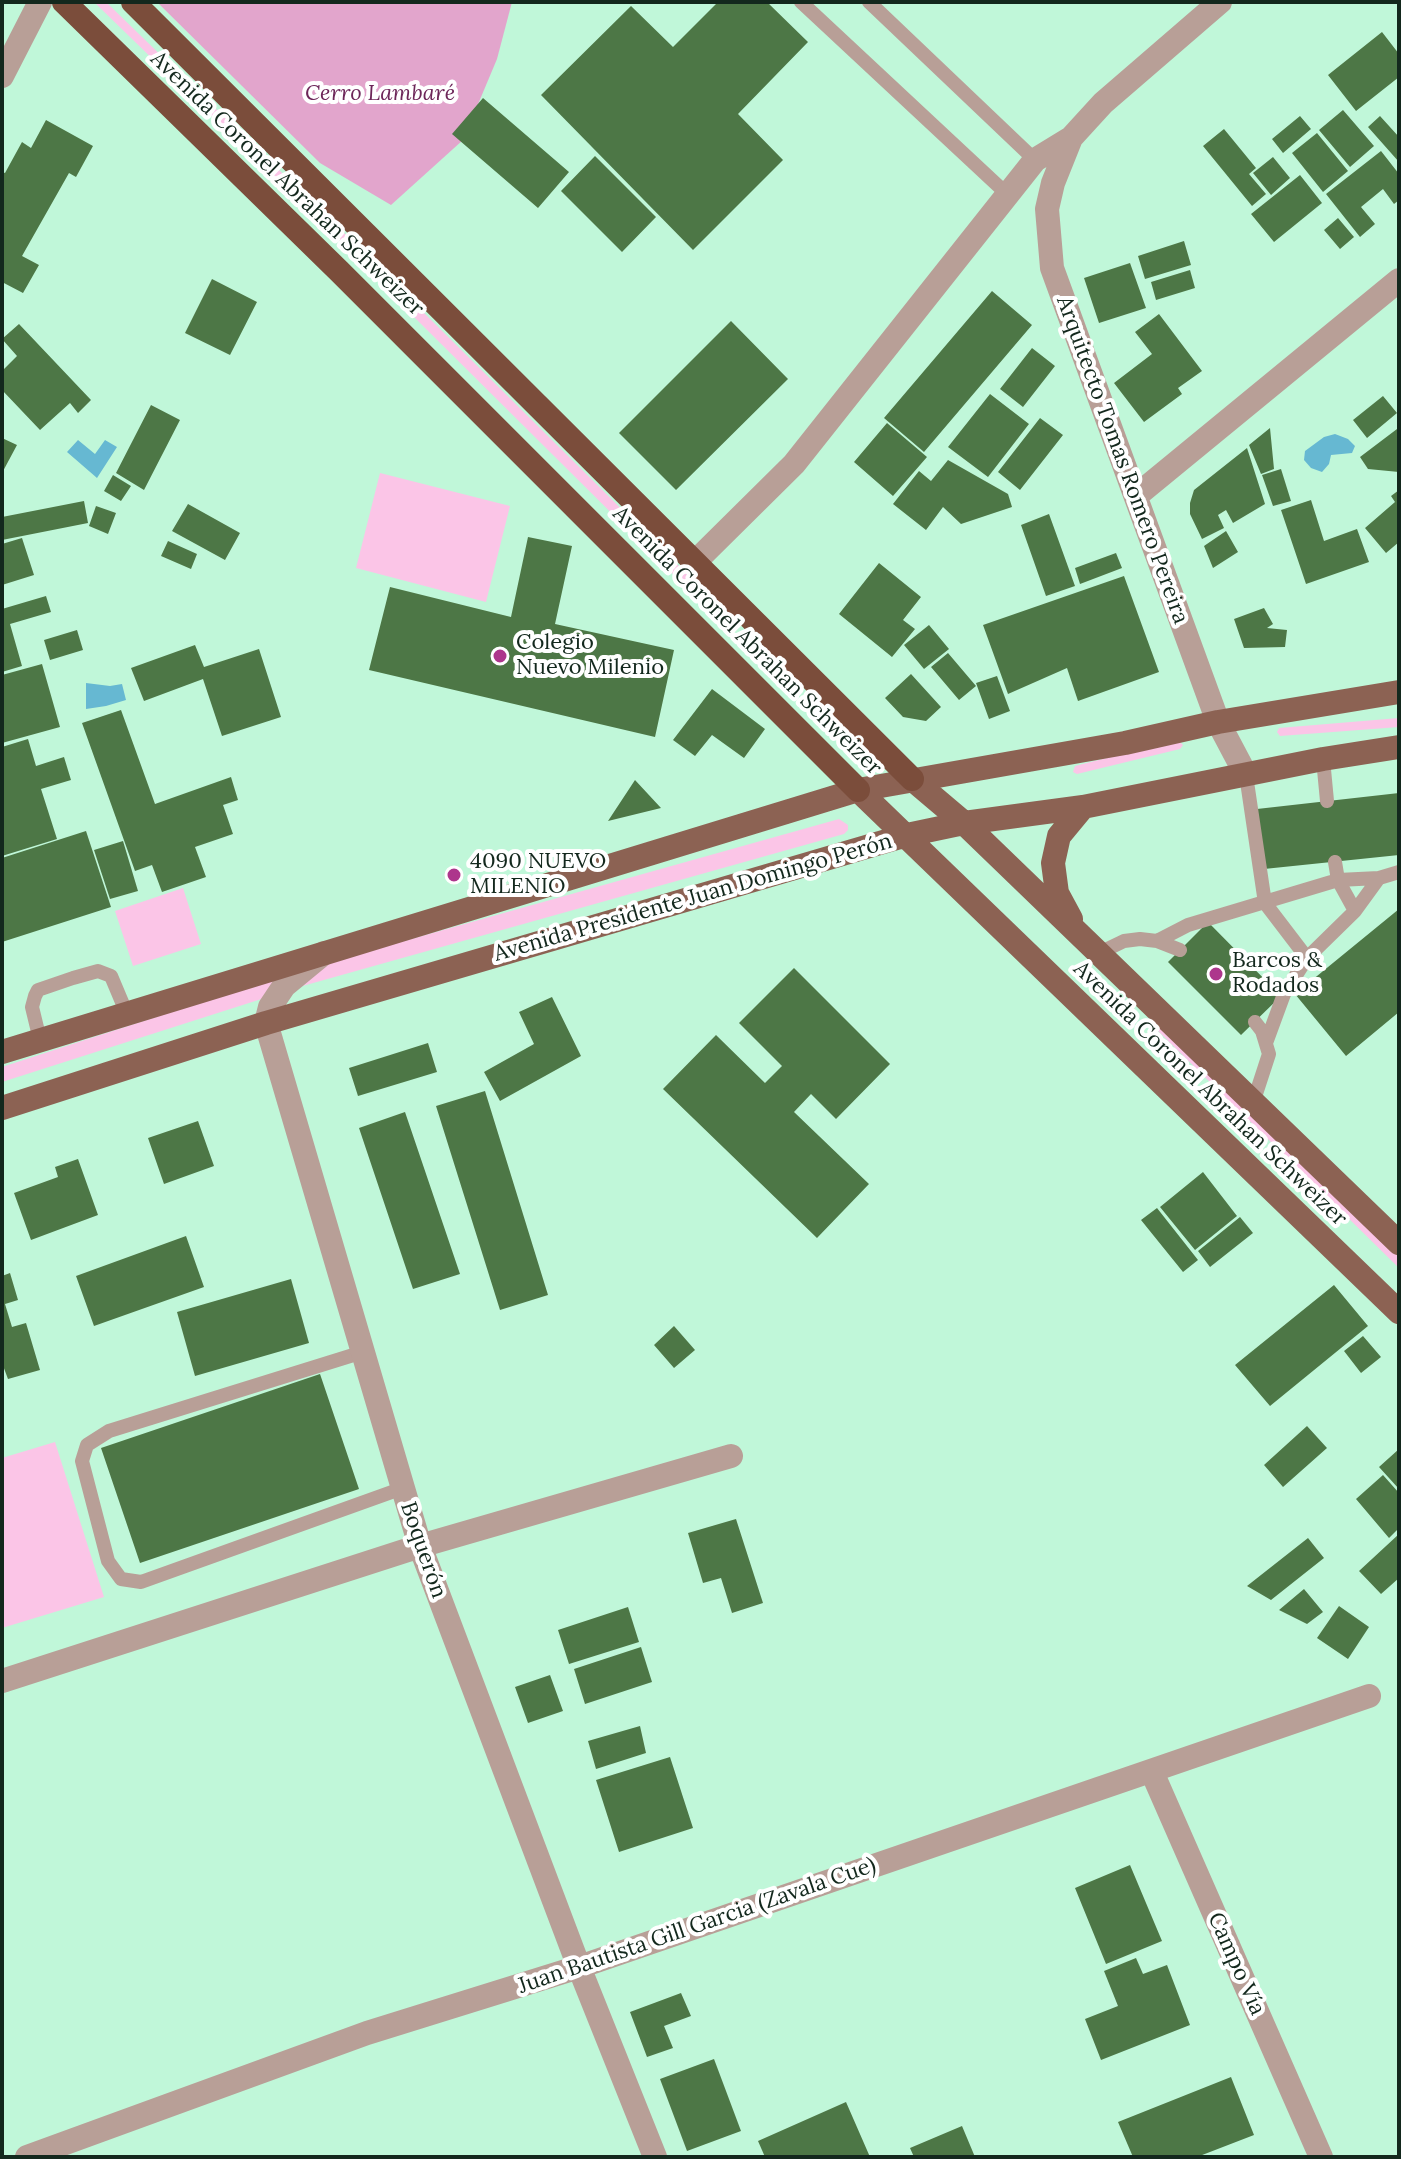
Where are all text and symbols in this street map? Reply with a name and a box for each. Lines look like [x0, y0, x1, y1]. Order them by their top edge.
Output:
street label: Avenida Coronel Abrahan Schweizer [145, 46, 429, 322]
park label: Cerro Lambaré [305, 81, 455, 107]
street label: Arquitecto Tomas Romero Pereira [1050, 293, 1194, 627]
street label: Avenida Coronel Abrahan Schweizer [607, 501, 887, 781]
place label: Colegio Nuevo Milenio [516, 630, 664, 682]
marker: Colegio Nuevo Milenio [491, 647, 509, 665]
street label: Avenida Presidente Juan Domingo Perón [491, 828, 895, 968]
place label: 4090 NUEVO MILENIO [470, 849, 606, 900]
marker: 4090 NUEVO MILENIO [445, 866, 463, 884]
place label: Barcos & Rodados [1232, 948, 1322, 1000]
street label: Avenida Coronel Abrahan Schweizer [1068, 956, 1352, 1232]
marker: Barcos & Rodados [1207, 965, 1225, 983]
street label: Boquerón [394, 1498, 452, 1602]
street label: Juan Bautista Gill Garcia (Zavala Cue) [515, 1852, 879, 2000]
street label: Campo Vía [1202, 1908, 1270, 2020]

